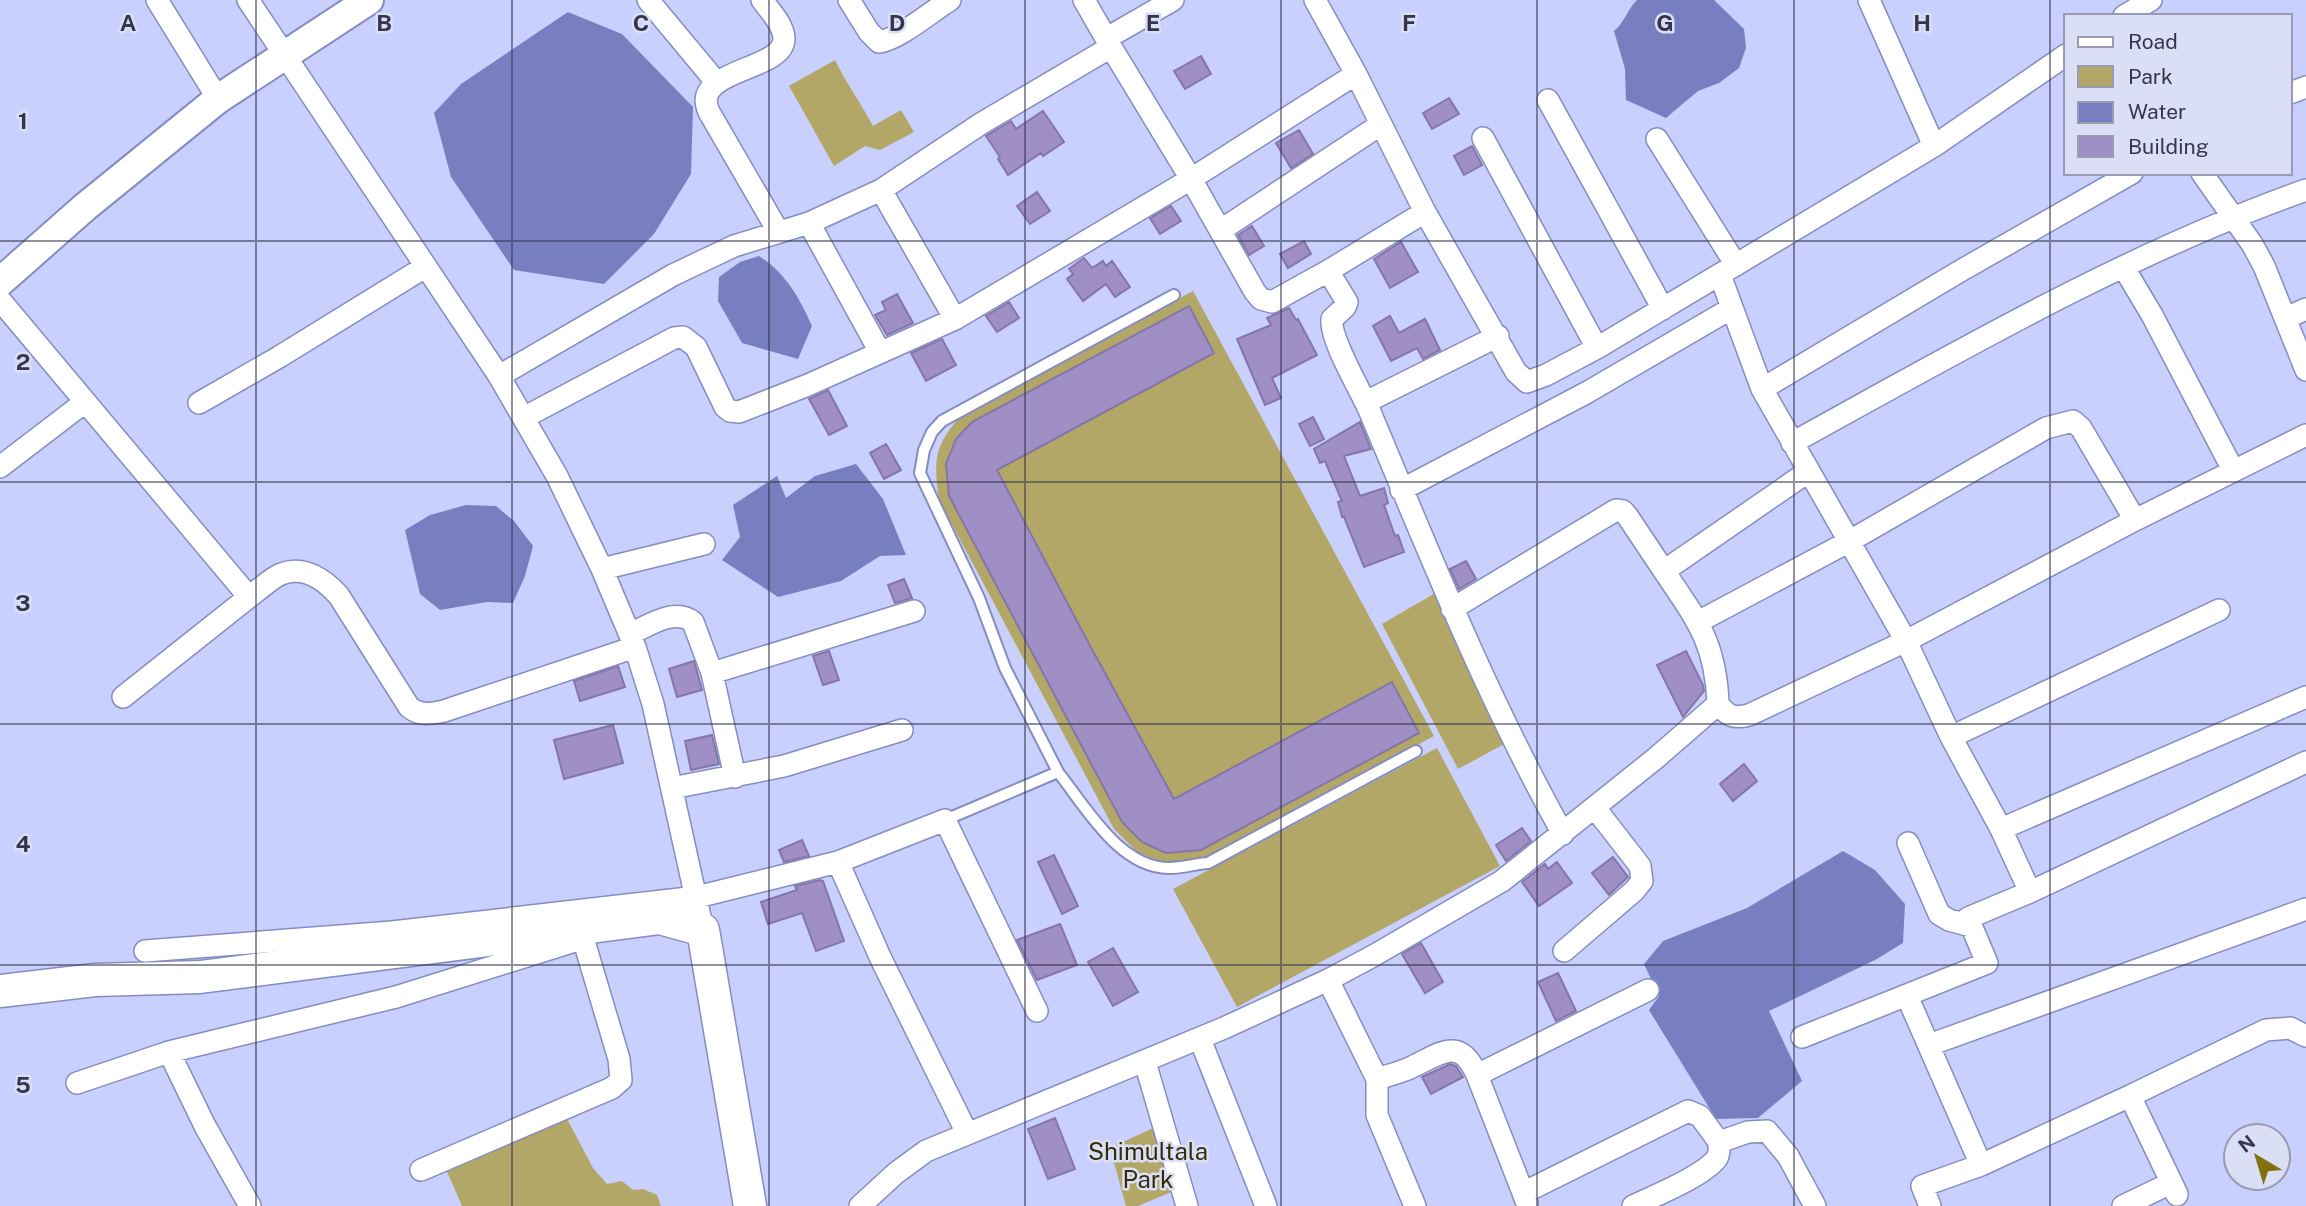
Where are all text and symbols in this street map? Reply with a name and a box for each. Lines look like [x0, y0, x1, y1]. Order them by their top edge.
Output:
text: A [120, 9, 137, 36]
text: B [376, 9, 392, 36]
text: C [633, 9, 649, 36]
text: D [889, 9, 905, 36]
text: E [1146, 9, 1160, 36]
text: F [1402, 9, 1416, 36]
text: G [1656, 9, 1674, 36]
text: H [1913, 9, 1931, 36]
legend [2064, 14, 2292, 175]
text: Road [2128, 29, 2178, 54]
text: Park [2128, 64, 2173, 89]
text: Water [2128, 99, 2186, 124]
text: 1 [18, 107, 28, 134]
text: Building [2128, 134, 2209, 159]
text: 2 [16, 348, 30, 375]
text: 3 [15, 589, 31, 616]
text: 4 [15, 830, 31, 857]
text: 5 [15, 1071, 31, 1098]
north arrow [2222, 1122, 2292, 1192]
text: N [2234, 1130, 2259, 1157]
park label: Shimultala Park [1088, 1137, 1208, 1193]

